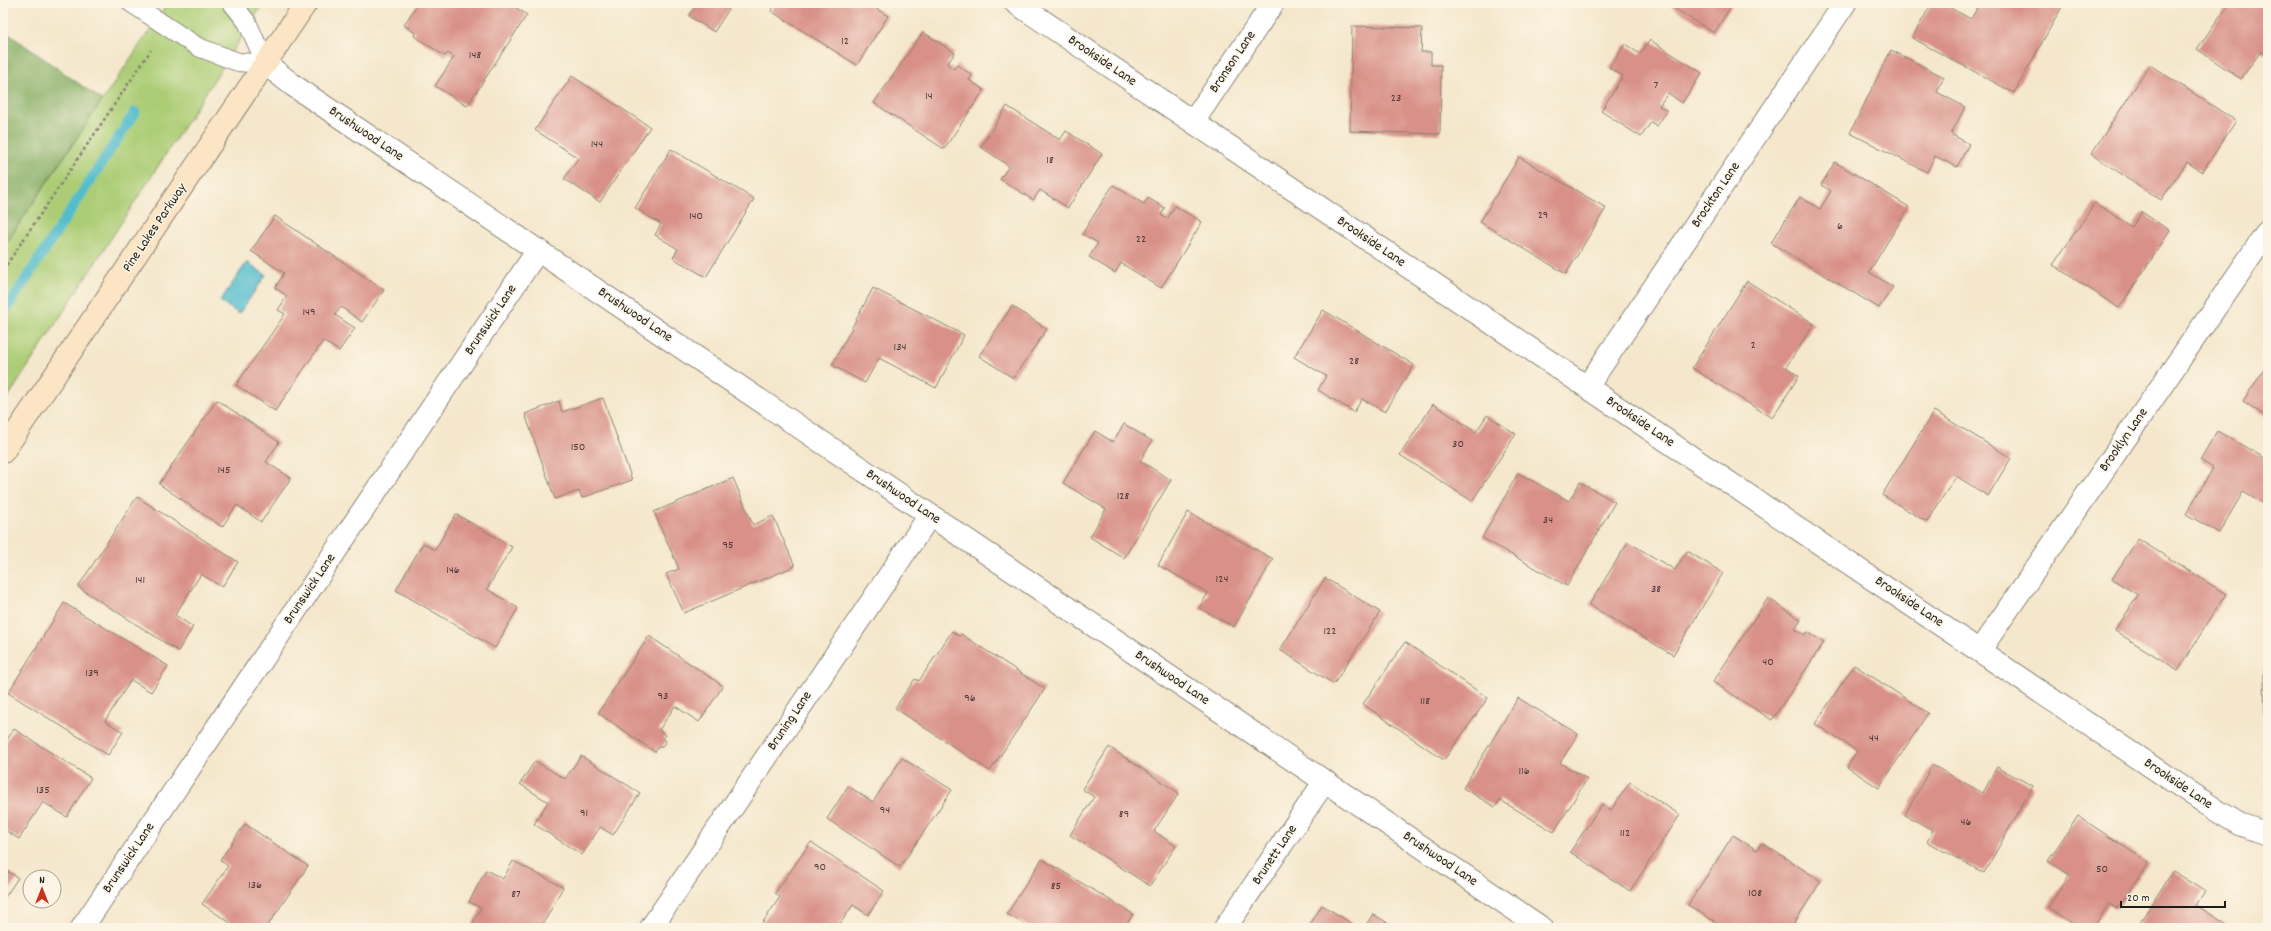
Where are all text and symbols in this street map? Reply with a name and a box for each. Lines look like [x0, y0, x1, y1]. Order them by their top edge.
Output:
street label: Bronson Lane [1205, 27, 1261, 97]
street label: Brookside Lane [1064, 31, 1140, 91]
house number: 12 [841, 33, 849, 50]
house number: 148 [469, 47, 481, 64]
house number: 7 [1654, 77, 1659, 94]
house number: 14 [925, 88, 933, 105]
house number: 23 [1391, 90, 1401, 107]
street label: Brushwood Lane [325, 102, 407, 166]
house number: 144 [591, 136, 603, 153]
house number: 18 [1046, 152, 1054, 169]
street label: Brockton Lane [1687, 158, 1745, 232]
street label: Pine Lakes Parkway [118, 179, 192, 276]
house number: 29 [1538, 207, 1548, 224]
house number: 140 [689, 208, 703, 225]
street label: Brookside Lane [1333, 212, 1409, 272]
house number: 6 [1837, 218, 1843, 235]
house number: 22 [1136, 231, 1146, 248]
street label: Brunswick Lane [460, 281, 522, 359]
street label: Brushwood Lane [594, 283, 676, 347]
house number: 149 [302, 304, 316, 321]
house number: 2 [1750, 337, 1756, 354]
house number: 134 [894, 339, 906, 356]
house number: 28 [1349, 353, 1359, 370]
street label: Brookside Lane [1602, 392, 1678, 452]
street label: Brooklyn Lane [2095, 404, 2153, 476]
house number: 30 [1452, 436, 1464, 453]
house number: 150 [571, 439, 585, 456]
house number: 145 [217, 462, 231, 479]
street label: Brushwood Lane [862, 465, 944, 529]
house number: 128 [1117, 488, 1130, 505]
house number: 34 [1543, 512, 1553, 529]
house number: 95 [722, 537, 734, 554]
street label: Brunswick Lane [279, 550, 341, 628]
house number: 146 [446, 562, 460, 579]
house number: 124 [1216, 571, 1228, 588]
house number: 141 [135, 572, 145, 589]
street label: Brookside Lane [1871, 572, 1947, 632]
house number: 38 [1651, 581, 1661, 598]
house number: 122 [1323, 623, 1337, 640]
street label: Brushwood Lane [1131, 646, 1213, 710]
house number: 40 [1762, 654, 1774, 671]
house number: 139 [85, 665, 99, 682]
street label: Bruning Lane [763, 687, 817, 755]
house number: 93 [658, 688, 668, 705]
house number: 96 [964, 690, 976, 707]
house number: 118 [1420, 693, 1430, 710]
house number: 44 [1869, 730, 1879, 747]
street label: Brookside Lane [2140, 754, 2216, 814]
house number: 116 [1518, 763, 1530, 780]
house number: 135 [36, 782, 50, 799]
house number: 94 [880, 802, 890, 819]
house number: 91 [580, 805, 588, 822]
house number: 89 [1119, 806, 1129, 823]
house number: 46 [1961, 814, 1972, 831]
street label: Brunswick Lane [98, 819, 160, 897]
street label: Brunett Lane [1247, 821, 1303, 889]
house number: 112 [1620, 825, 1630, 842]
street label: Brushwood Lane [1399, 827, 1481, 891]
house number: 90 [814, 859, 826, 876]
house number: 50 [2096, 861, 2108, 878]
north arrow [22, 869, 62, 909]
text: N [39, 873, 45, 889]
house number: 136 [248, 877, 262, 894]
house number: 85 [1051, 878, 1061, 895]
scale bar [2121, 883, 2225, 909]
house number: 108 [1748, 885, 1762, 902]
house number: 87 [511, 886, 521, 903]
text: 20 m [2127, 890, 2150, 907]

